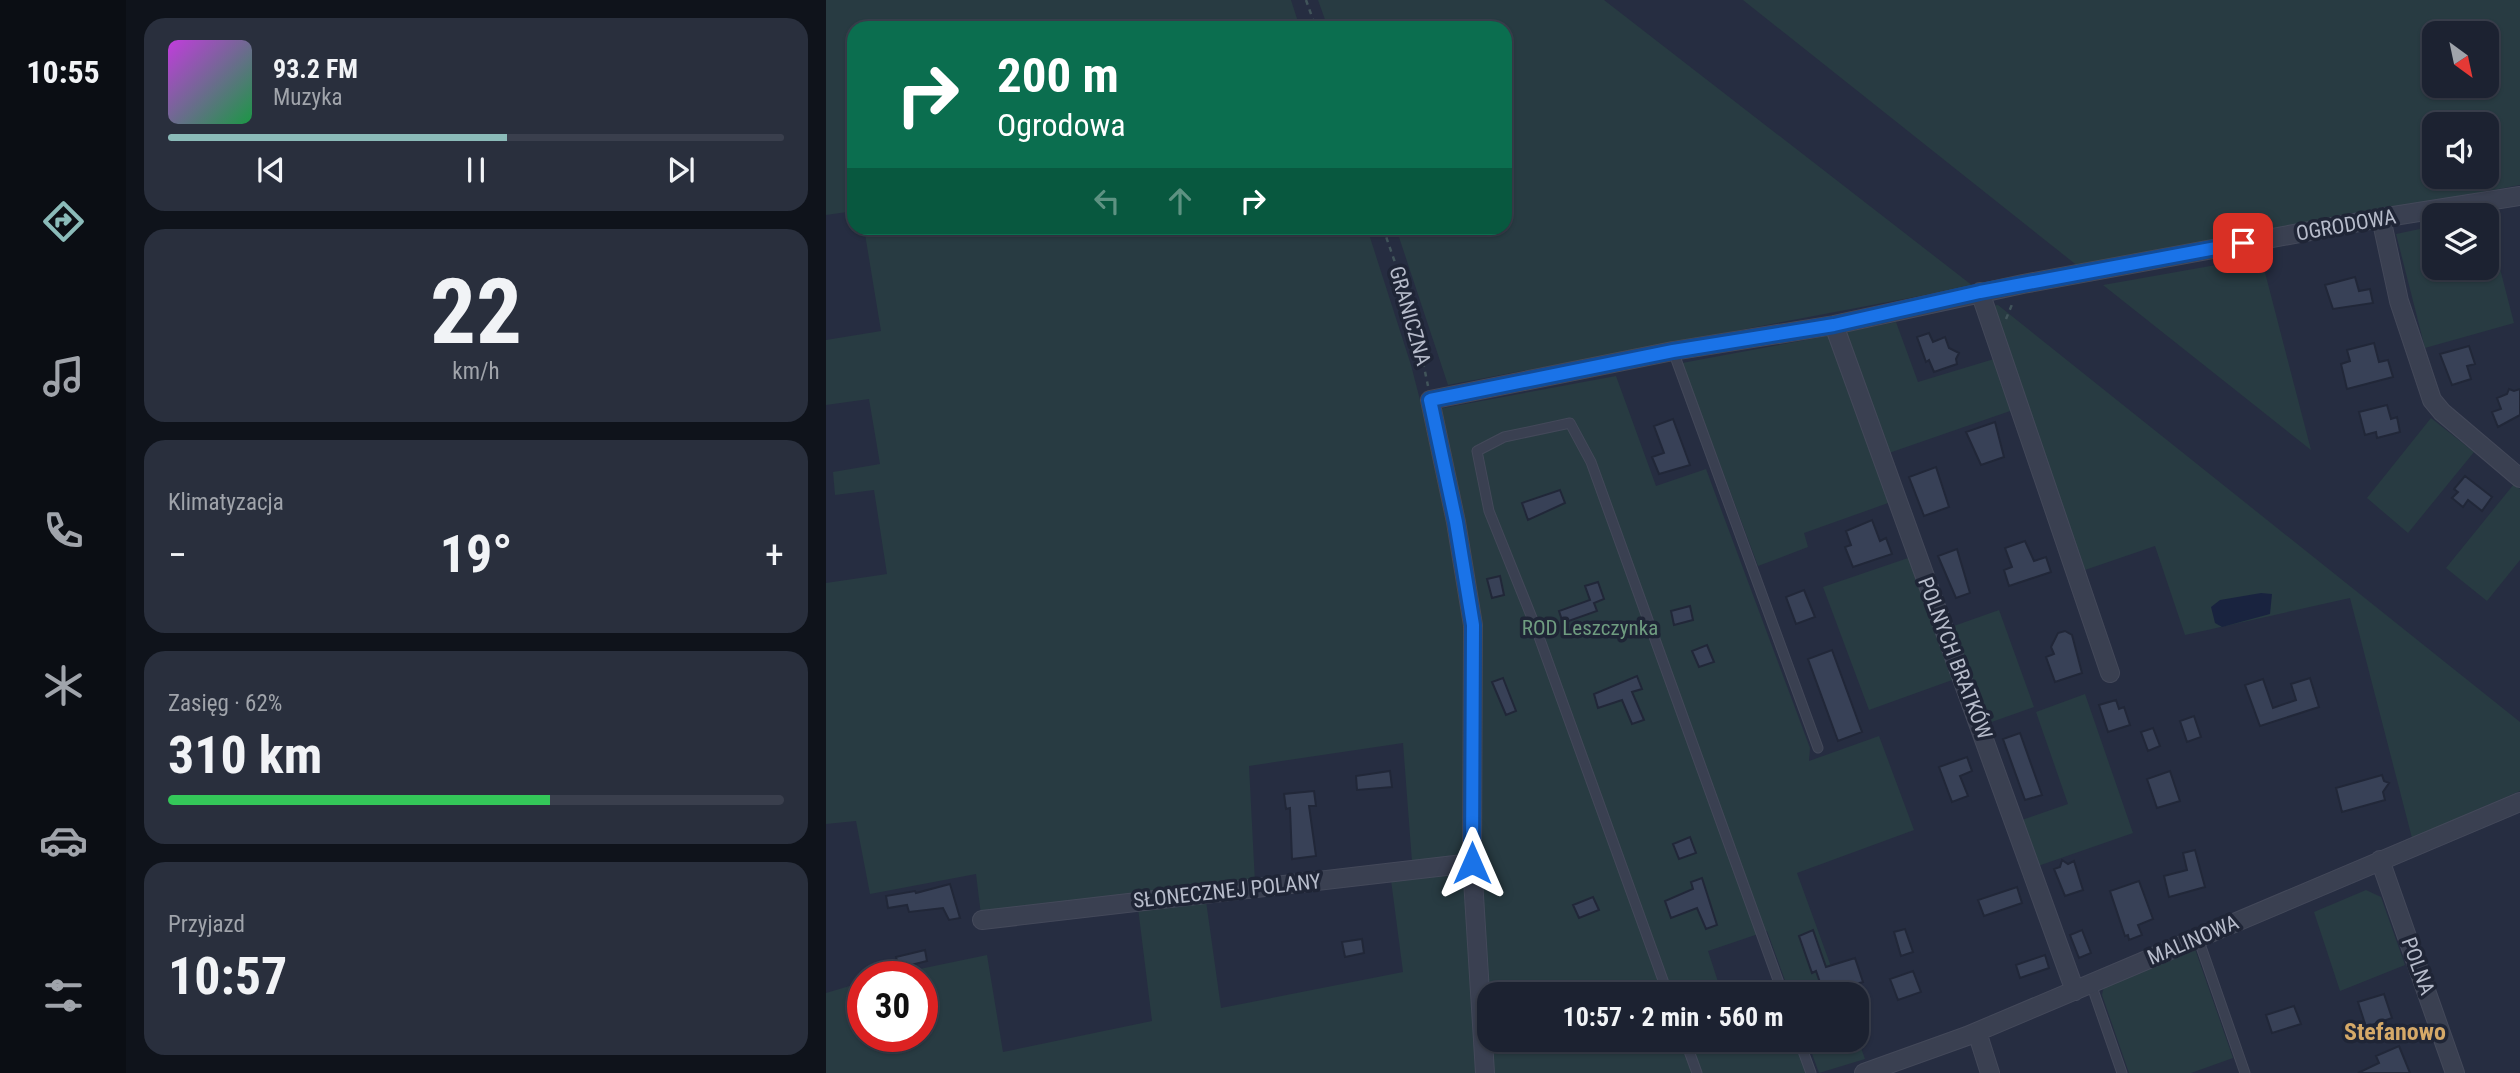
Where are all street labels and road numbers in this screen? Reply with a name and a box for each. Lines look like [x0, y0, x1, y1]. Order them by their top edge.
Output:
street label: OGRODOWA [2294, 204, 2398, 246]
street label: GRANICZNA [1384, 264, 1436, 368]
street label: POLNYCH BRATKÓW [1913, 574, 1997, 742]
street label: SŁONECZNEJ POLANY [1132, 869, 1322, 913]
street label: MALINOWA [2144, 910, 2242, 970]
street label: POLNA [2397, 934, 2439, 998]

